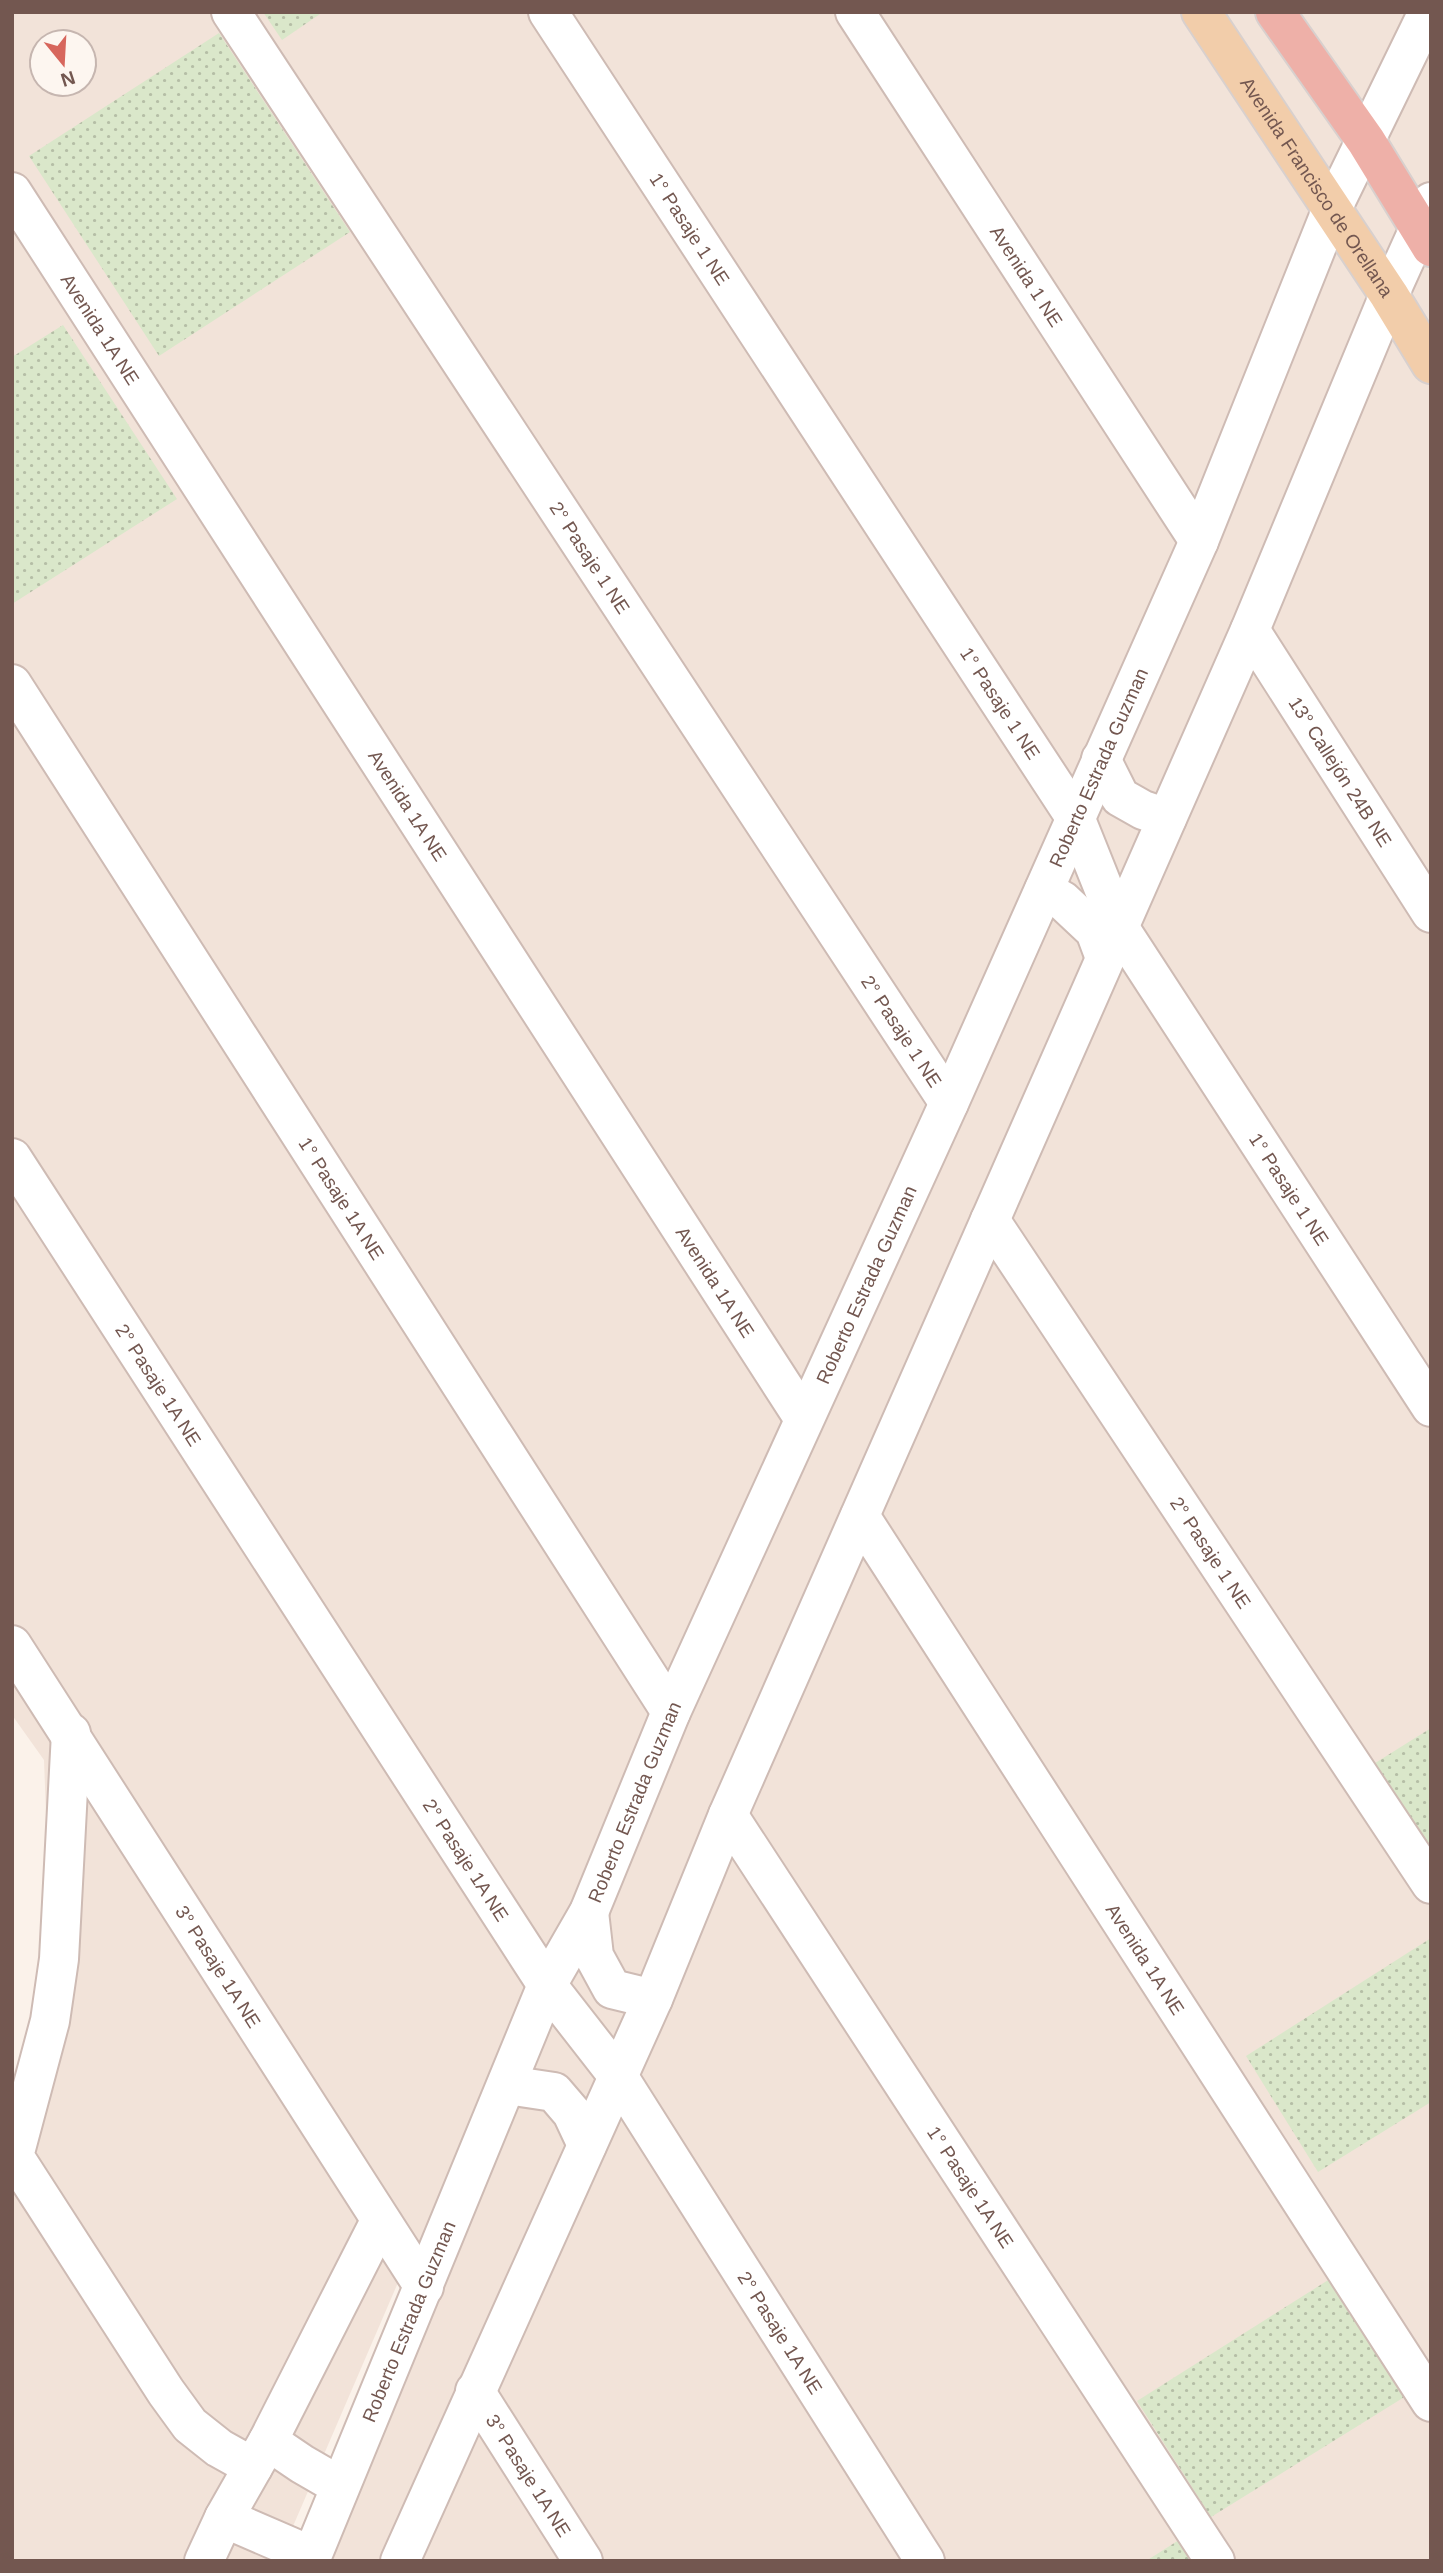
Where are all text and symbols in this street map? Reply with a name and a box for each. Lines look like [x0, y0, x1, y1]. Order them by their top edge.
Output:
north arrow [28, 28, 98, 98]
text: N [58, 67, 78, 91]
street label: Avenida Francisco de Orellana [1236, 73, 1398, 302]
street label: 1° Pasaje 1 NE [645, 169, 734, 289]
street label: Avenida 1 NE [986, 222, 1067, 331]
street label: Avenida 1A NE [57, 270, 143, 389]
street label: 2° Pasaje 1 NE [545, 498, 634, 617]
street label: 1° Pasaje 1 NE [956, 644, 1044, 763]
street label: Roberto Estrada Guzman [1045, 665, 1152, 870]
street label: 13° Callejón 24B NE [1284, 693, 1396, 851]
street label: Avenida 1A NE [364, 746, 451, 865]
street label: 2° Pasaje 1 NE [857, 972, 946, 1091]
street label: 1° Pasaje 1 NE [1245, 1129, 1333, 1249]
street label: 1° Pasaje 1A NE [294, 1134, 388, 1264]
street label: Roberto Estrada Guzman [812, 1182, 921, 1387]
street label: Avenida 1A NE [672, 1223, 758, 1341]
street label: 2° Pasaje 1A NE [111, 1320, 205, 1450]
street label: 2° Pasaje 1 NE [1166, 1493, 1255, 1612]
street label: Roberto Estrada Guzman [584, 1698, 685, 1906]
street label: 2° Pasaje 1A NE [419, 1795, 513, 1925]
street label: Avenida 1A NE [1102, 1900, 1188, 2019]
street label: 3° Pasaje 1A NE [171, 1902, 265, 2032]
street label: 1° Pasaje 1A NE [923, 2122, 1018, 2252]
street label: Roberto Estrada Guzman [358, 2218, 460, 2425]
street label: 2° Pasaje 1A NE [733, 2268, 826, 2398]
street label: 3° Pasaje 1A NE [482, 2411, 575, 2541]

